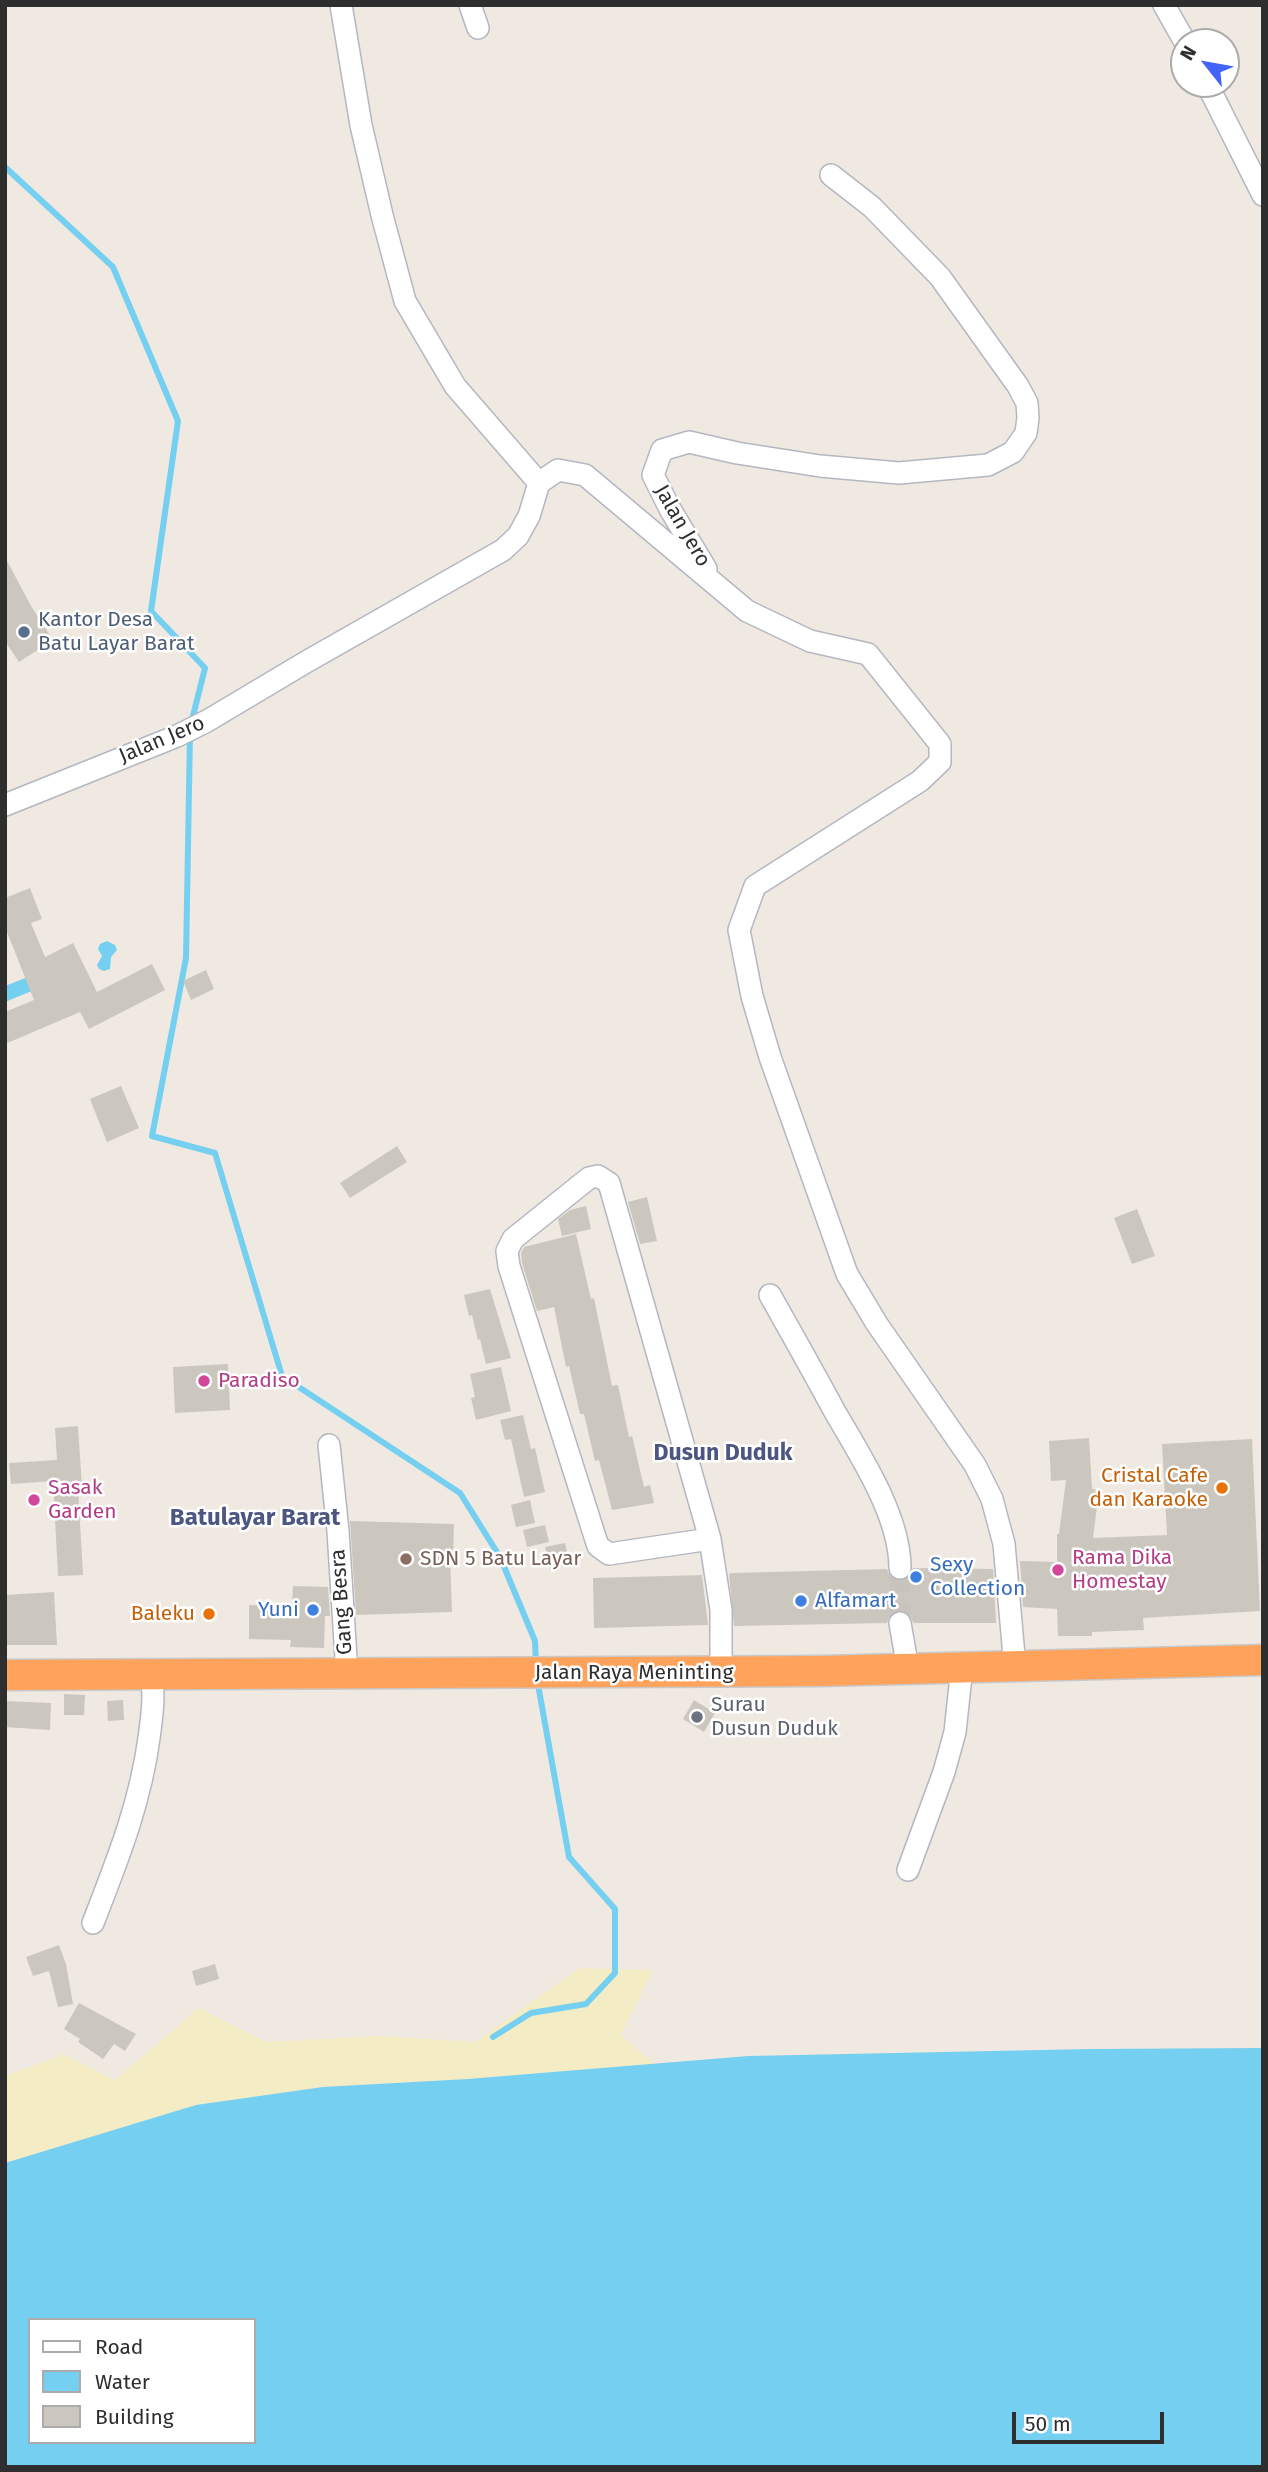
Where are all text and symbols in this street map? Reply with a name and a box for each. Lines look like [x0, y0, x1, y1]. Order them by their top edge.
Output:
north arrow [1170, 28, 1240, 98]
text: N [1175, 42, 1201, 64]
street label: Jalan Jero [648, 480, 716, 572]
place label: Kantor Desa Batu Layar Barat [38, 607, 195, 657]
marker: Kantor Desa Batu Layar Barat [16, 624, 32, 640]
street label: Jalan Jero [115, 711, 209, 769]
place label: Paradiso [218, 1368, 300, 1394]
marker: Paradiso [196, 1373, 212, 1389]
district label: Dusun Duduk [654, 1440, 792, 1468]
place label: Cristal Cafe dan Karaoke [1089, 1463, 1208, 1513]
place label: Sasak Garden [48, 1475, 116, 1525]
marker: Cristal Cafe dan Karaoke [1214, 1480, 1230, 1496]
marker: Sasak Garden [26, 1492, 42, 1508]
district label: Batulayar Barat [170, 1504, 340, 1532]
place label: Rama Dika Homestay [1072, 1545, 1172, 1595]
place label: SDN 5 Batu Layar [420, 1546, 581, 1572]
street label: Gang Besra [326, 1548, 358, 1656]
marker: SDN 5 Batu Layar [398, 1551, 414, 1567]
place label: Sexy Collection [930, 1552, 1025, 1602]
marker: Rama Dika Homestay [1050, 1562, 1066, 1578]
marker: Sexy Collection [908, 1569, 924, 1585]
place label: Alfamart [815, 1588, 896, 1614]
marker: Alfamart [793, 1593, 809, 1609]
place label: Yuni [258, 1597, 299, 1623]
place label: Baleku [131, 1601, 195, 1627]
marker: Yuni [305, 1602, 321, 1618]
marker: Baleku [201, 1606, 217, 1622]
street label: Jalan Raya Meninting [535, 1660, 733, 1686]
place label: Surau Dusun Duduk [711, 1692, 838, 1742]
marker: Surau Dusun Duduk [689, 1709, 705, 1725]
legend [28, 2318, 256, 2444]
text: Road [95, 2334, 143, 2360]
text: Water [95, 2369, 150, 2395]
scale bar [1016, 2398, 1168, 2442]
text: Building [95, 2404, 174, 2430]
text: 50 m [1025, 2411, 1071, 2437]

